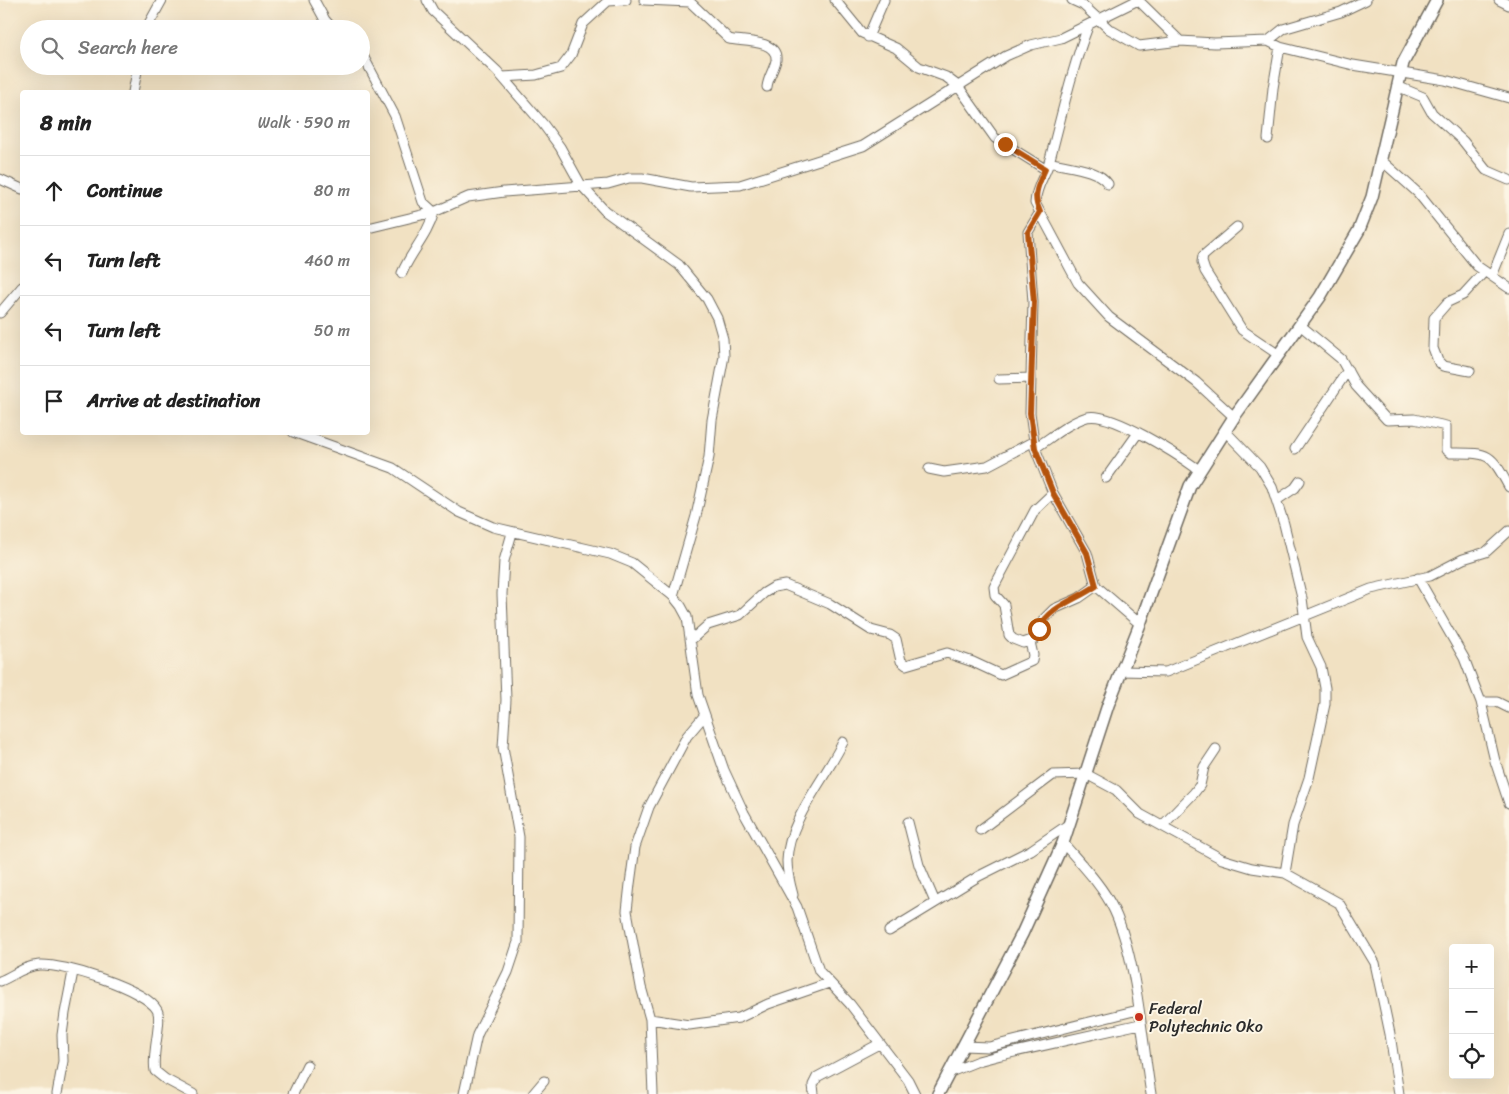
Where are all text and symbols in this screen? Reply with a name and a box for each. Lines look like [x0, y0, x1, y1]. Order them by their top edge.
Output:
search box [20, 20, 370, 75]
text: Search here [78, 31, 178, 64]
icon: search [38, 34, 66, 62]
text: 8 min [40, 104, 91, 142]
text: Walk · 590 m [258, 108, 350, 137]
route end [994, 133, 1017, 156]
text: Continue [87, 174, 163, 207]
text: 80 m [314, 176, 350, 205]
icon: ahead [40, 177, 68, 205]
text: Turn left [87, 244, 160, 277]
text: 460 m [304, 246, 350, 275]
icon: left [40, 247, 68, 275]
text: Turn left [87, 314, 160, 347]
text: 50 m [314, 316, 350, 345]
icon: left [40, 317, 68, 345]
text: Arrive at destination [87, 384, 260, 417]
icon: arrive [40, 387, 68, 415]
route start [1028, 618, 1051, 641]
map controls [1449, 944, 1494, 1079]
button: + [1449, 944, 1494, 989]
button: − [1449, 989, 1494, 1034]
place label: Federal Polytechnic Oko [1149, 994, 1263, 1041]
marker: Federal Polytechnic Oko [1133, 1011, 1145, 1023]
button: locate [1449, 1034, 1494, 1079]

